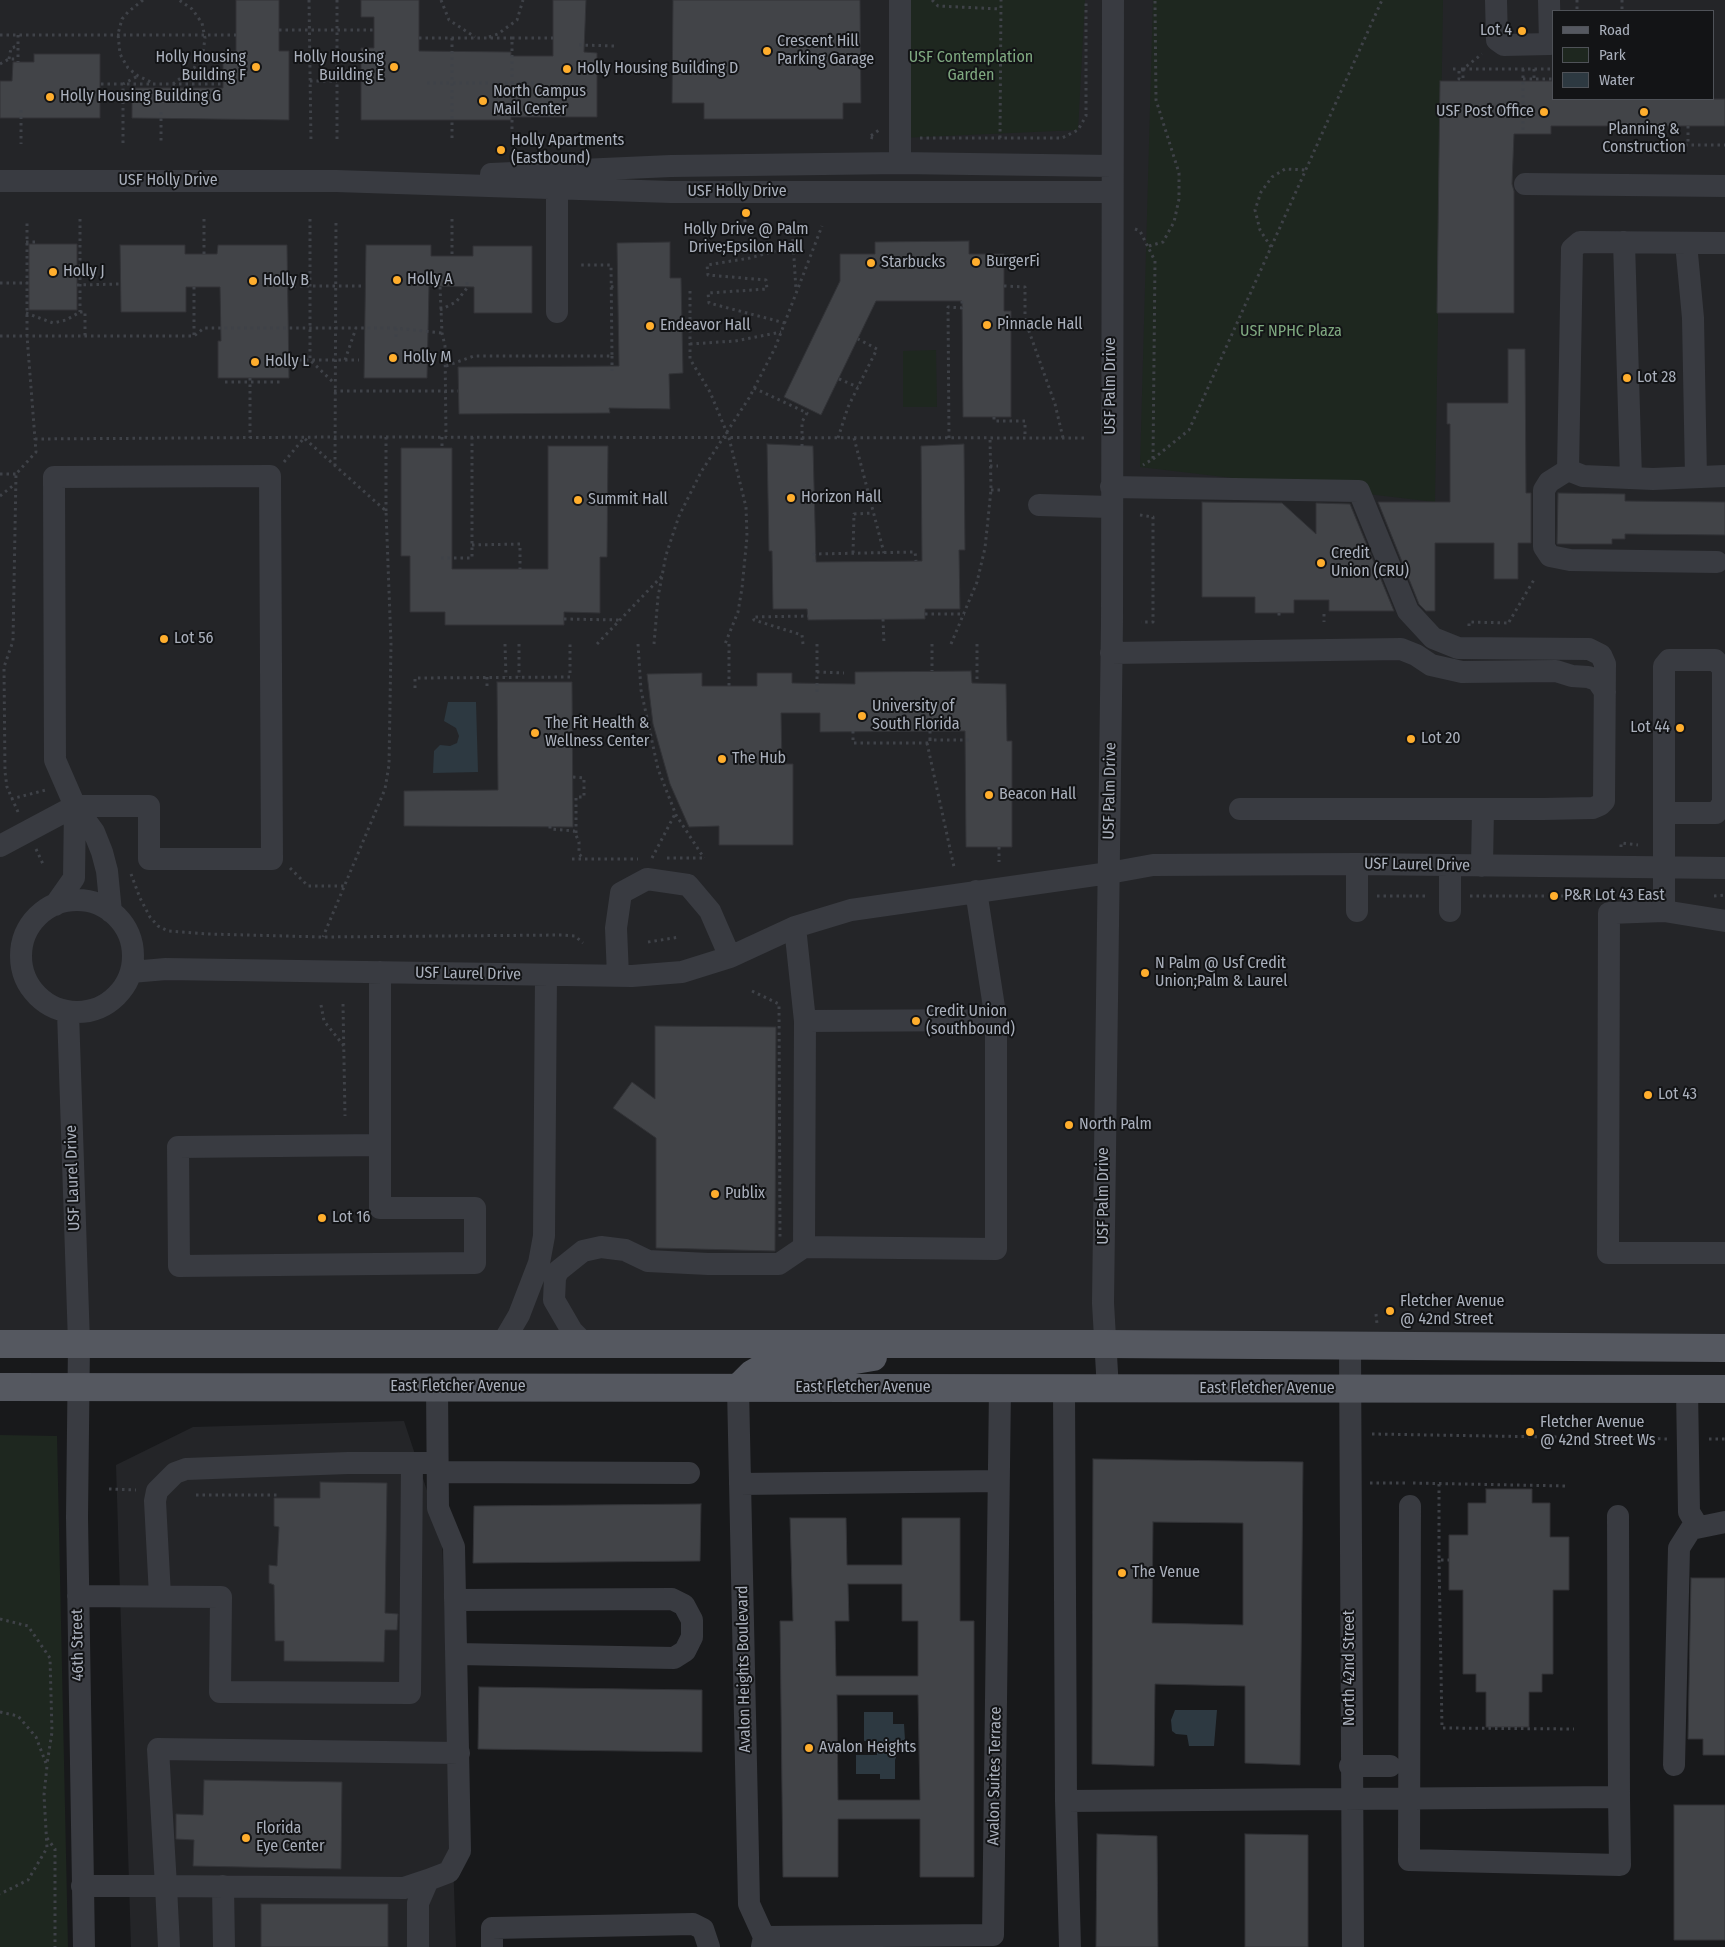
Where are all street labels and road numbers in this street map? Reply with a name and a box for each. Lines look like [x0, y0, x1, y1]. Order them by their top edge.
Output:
street label: USF Holly Drive [118, 171, 218, 191]
street label: USF Holly Drive [687, 182, 787, 202]
street label: USF Palm Drive [1101, 337, 1121, 435]
street label: USF Palm Drive [1100, 742, 1120, 840]
street label: USF Laurel Drive [1364, 854, 1470, 876]
street label: USF Laurel Drive [415, 963, 521, 985]
street label: USF Laurel Drive [62, 1125, 84, 1231]
street label: USF Palm Drive [1094, 1147, 1114, 1245]
street label: East Fletcher Avenue [390, 1377, 526, 1397]
street label: East Fletcher Avenue [795, 1378, 931, 1398]
street label: East Fletcher Avenue [1199, 1379, 1335, 1399]
street label: Avalon Heights Boulevard [733, 1585, 755, 1753]
street label: 46th Street [68, 1609, 88, 1681]
street label: North 42nd Street [1340, 1610, 1360, 1726]
street label: Avalon Suites Terrace [984, 1706, 1006, 1846]

